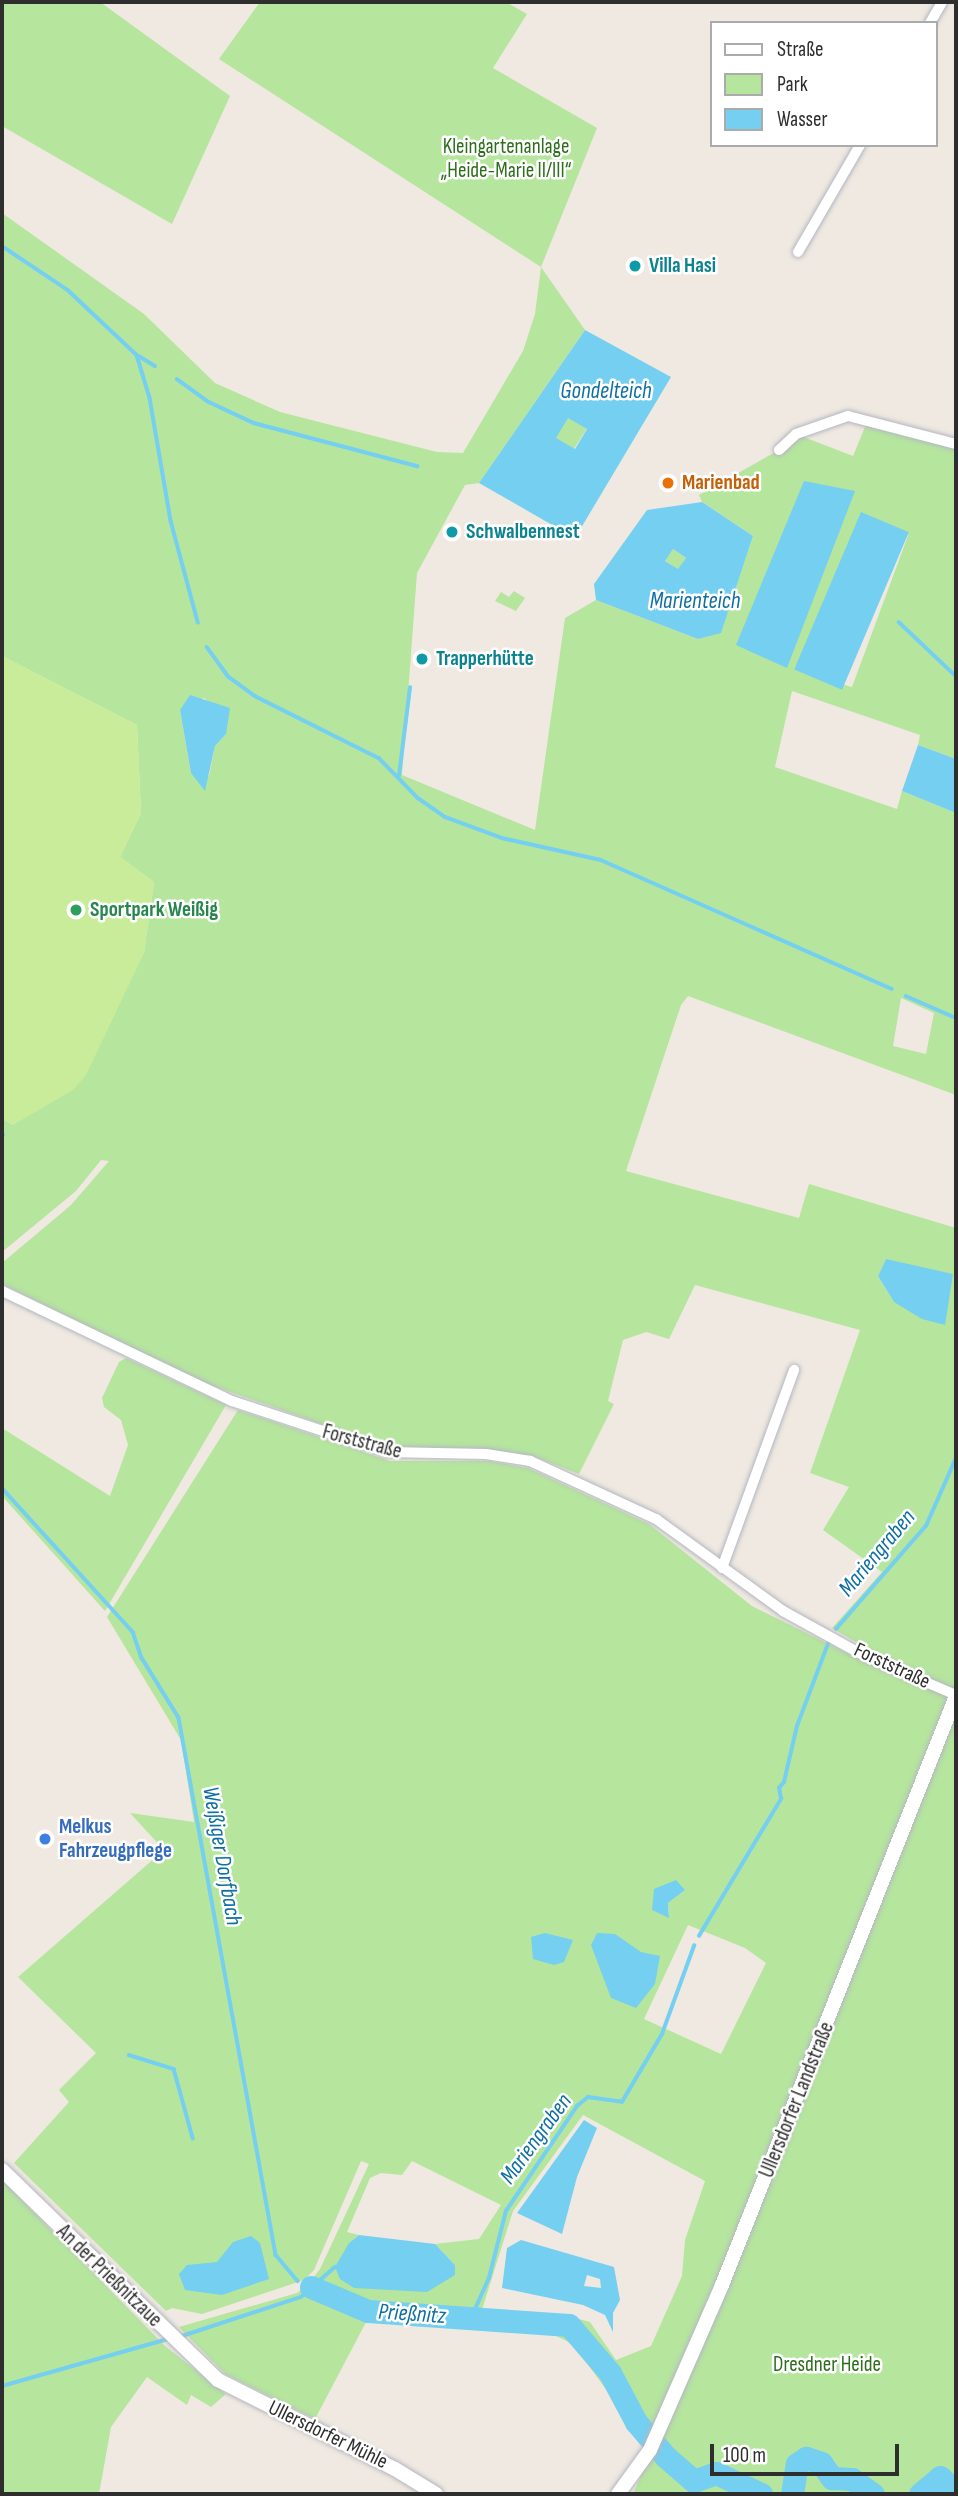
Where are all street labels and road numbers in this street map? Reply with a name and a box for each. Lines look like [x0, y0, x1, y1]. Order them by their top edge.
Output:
street label: Forststraße [320, 1419, 404, 1465]
street label: Forststraße [850, 1637, 934, 1695]
street label: Ullersdorfer Landstraße [754, 2018, 840, 2182]
street label: An der Prießnitzaue [51, 2219, 167, 2333]
street label: Ullersdorfer Mühle [264, 2395, 392, 2475]

